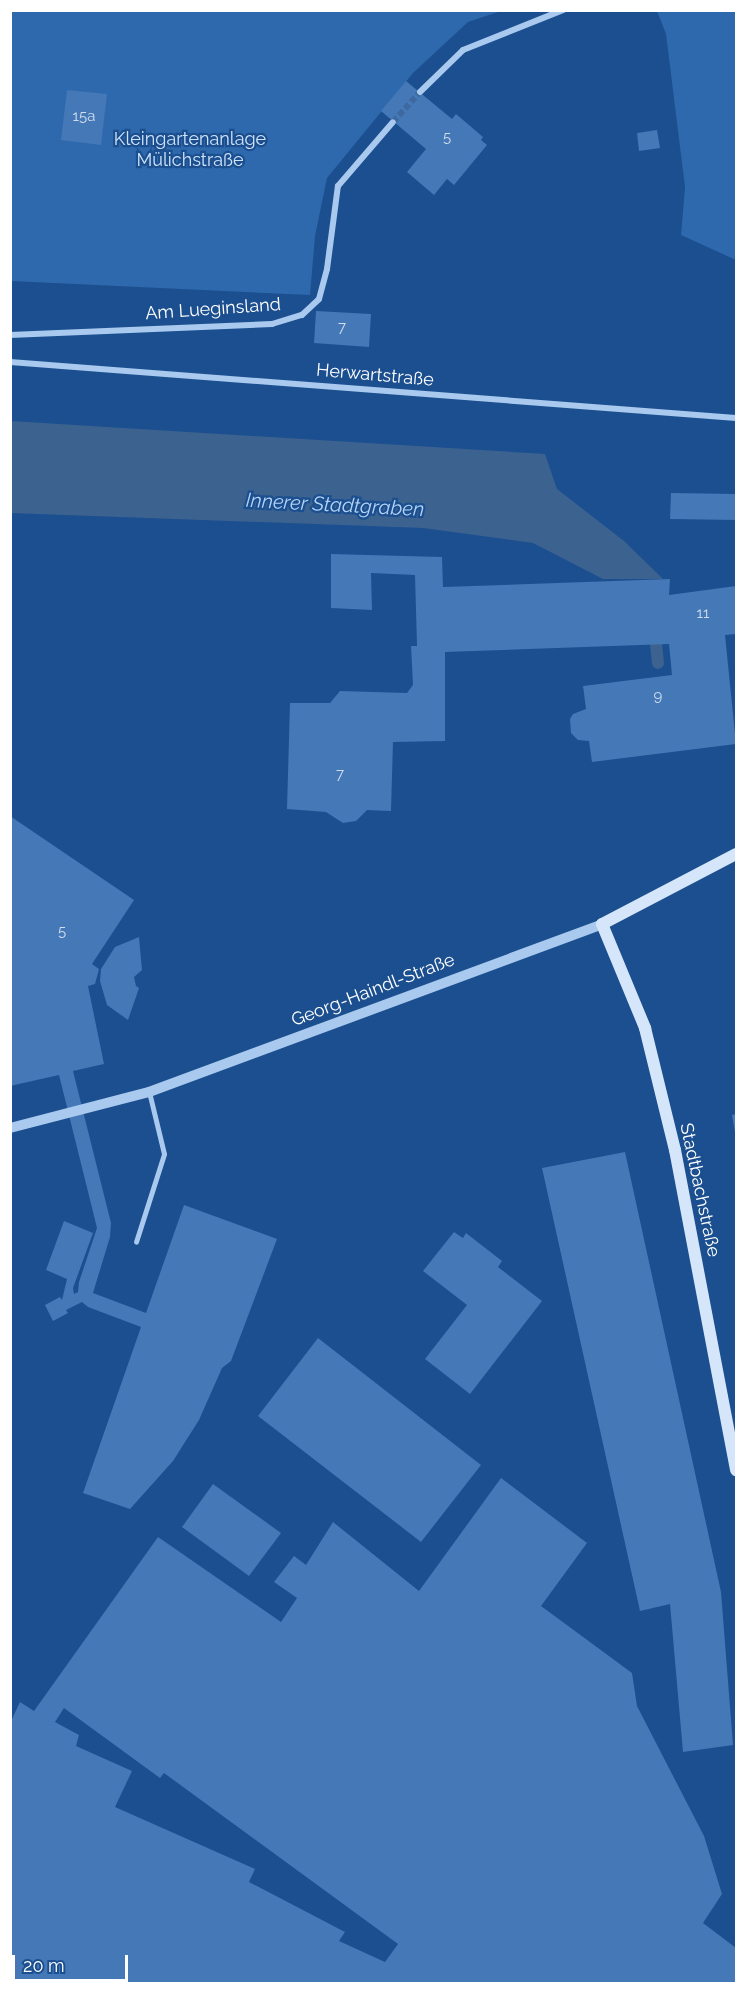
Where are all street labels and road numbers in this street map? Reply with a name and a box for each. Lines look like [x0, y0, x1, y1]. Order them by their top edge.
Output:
street label: Am Lueginsland [145, 293, 281, 325]
street label: Herwartstraße [315, 359, 435, 391]
street label: Georg-Haindl-Straße [288, 949, 458, 1031]
street label: Stadtbachstraße [675, 1121, 725, 1259]

